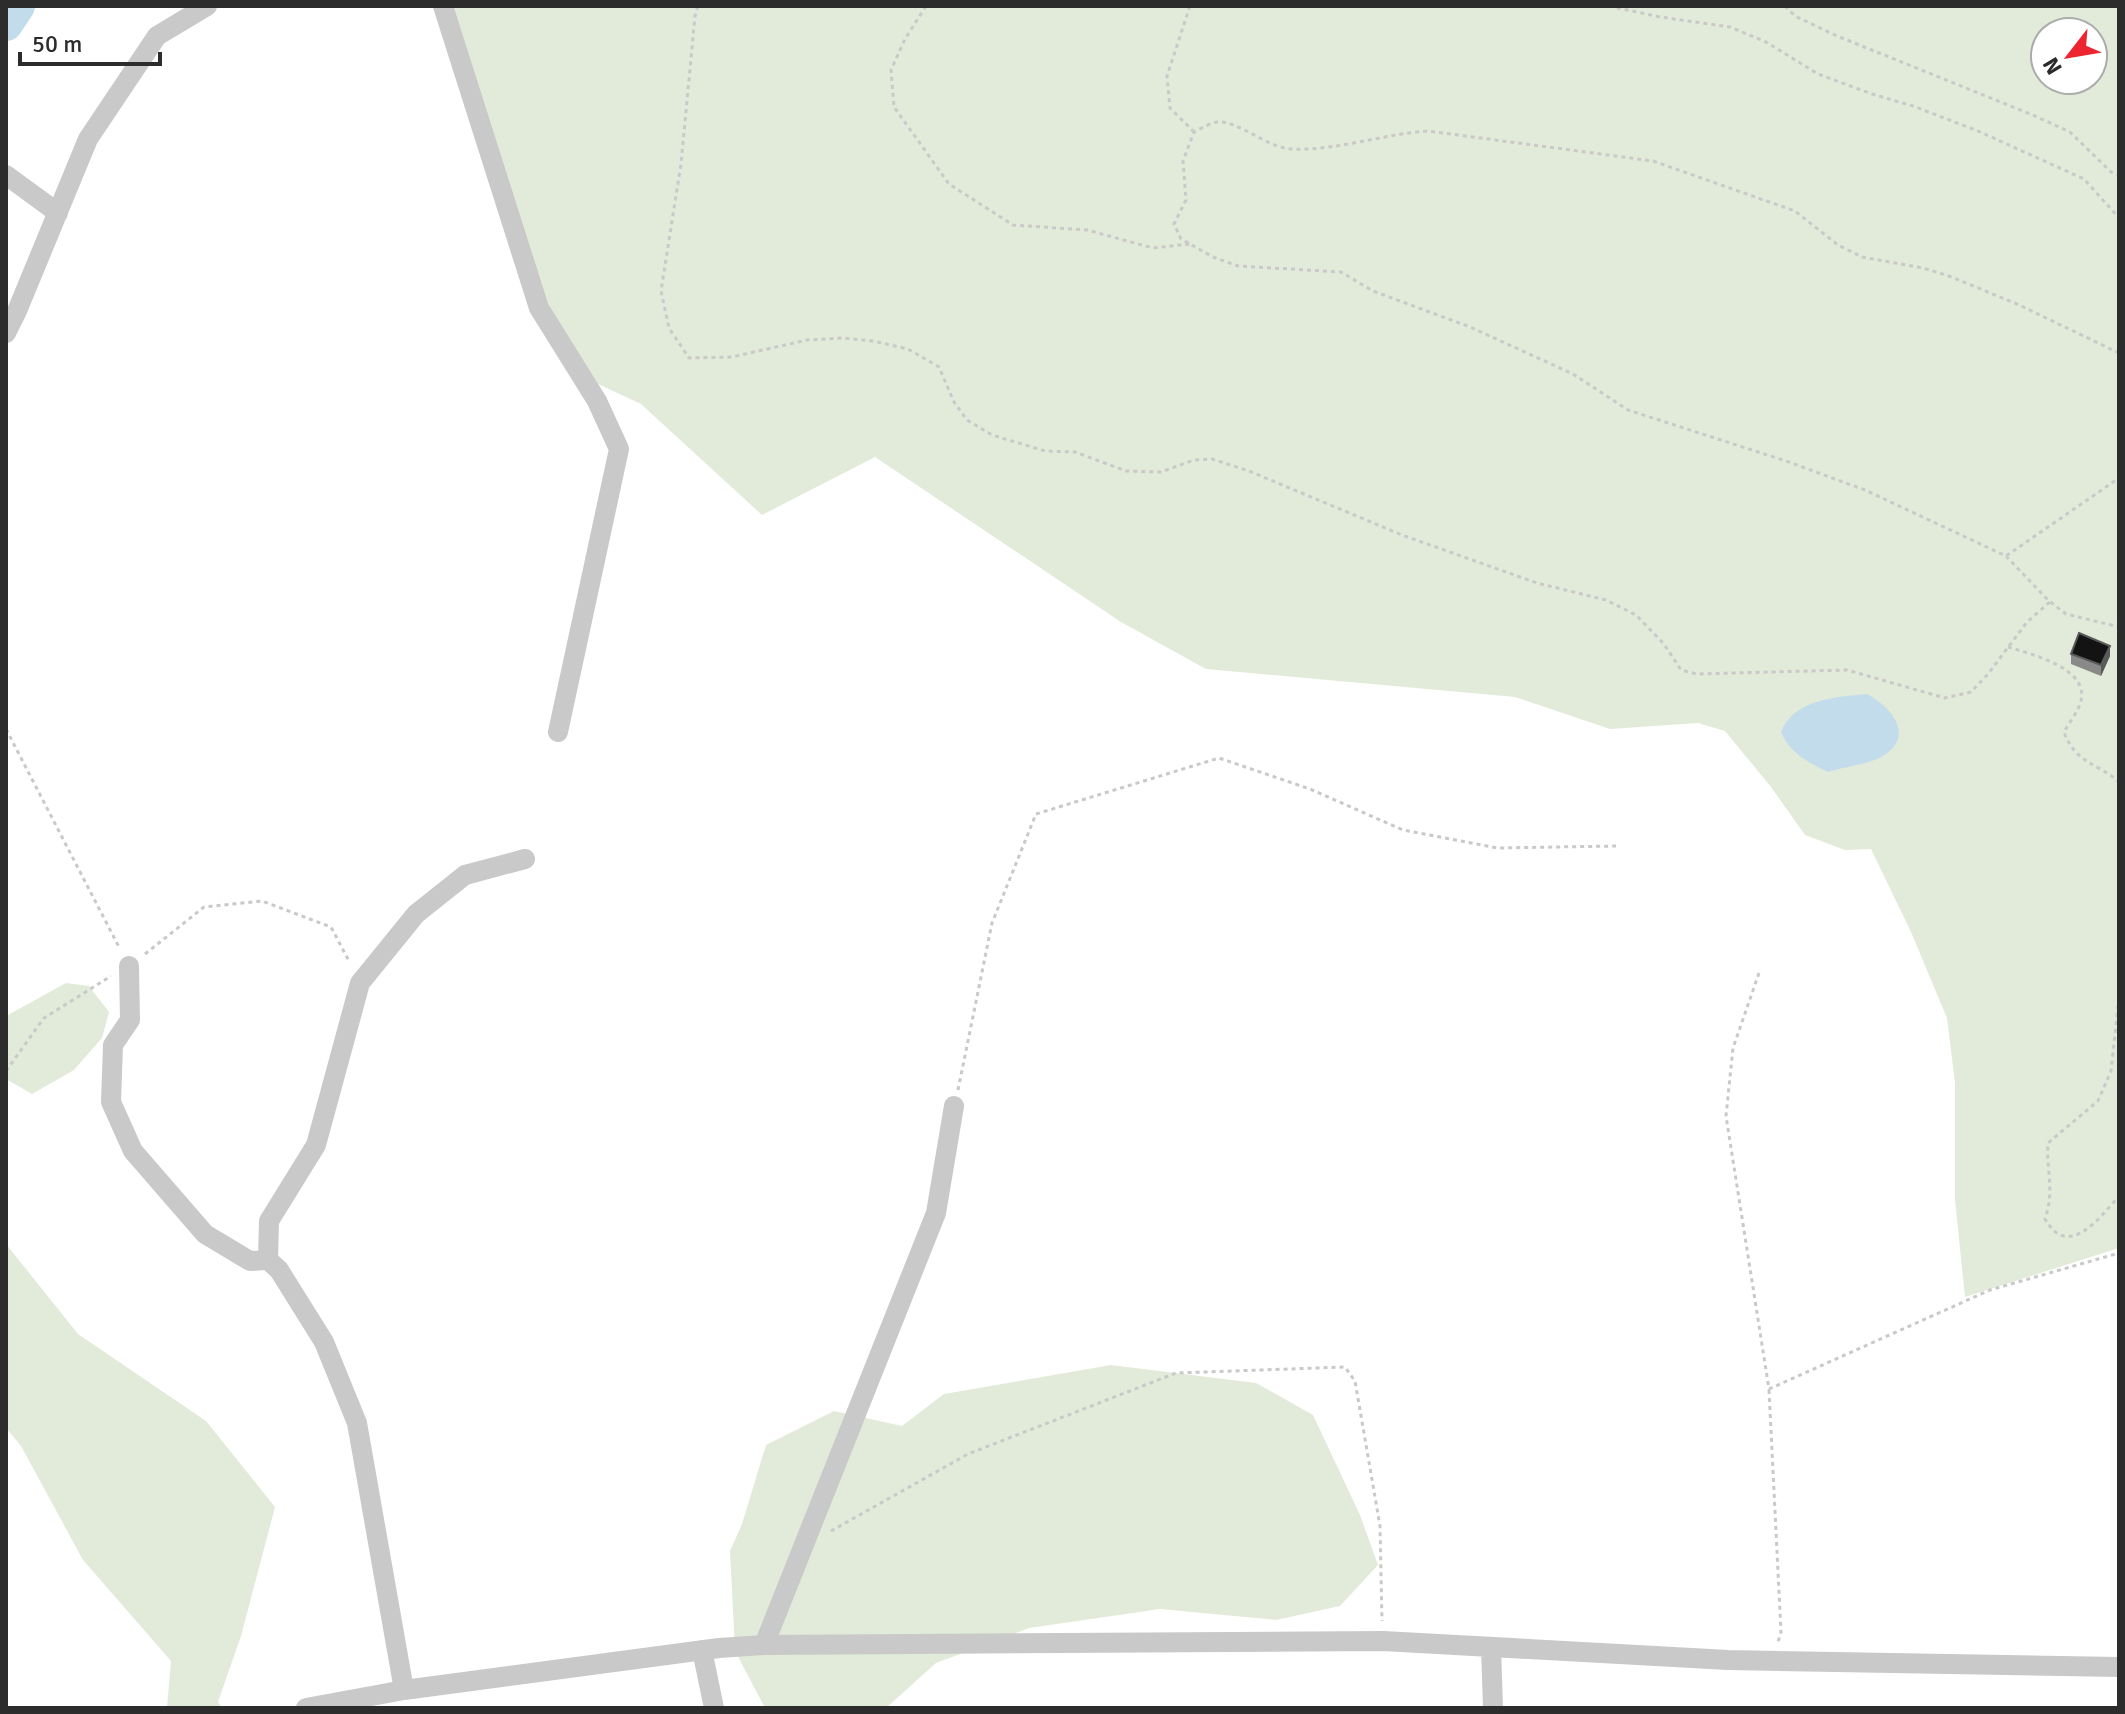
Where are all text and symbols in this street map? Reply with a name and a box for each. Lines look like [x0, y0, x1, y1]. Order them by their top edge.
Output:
scale bar [20, 16, 160, 66]
north arrow [2029, 16, 2109, 96]
text: 50 m [32, 29, 82, 59]
text: N [2037, 53, 2068, 80]

